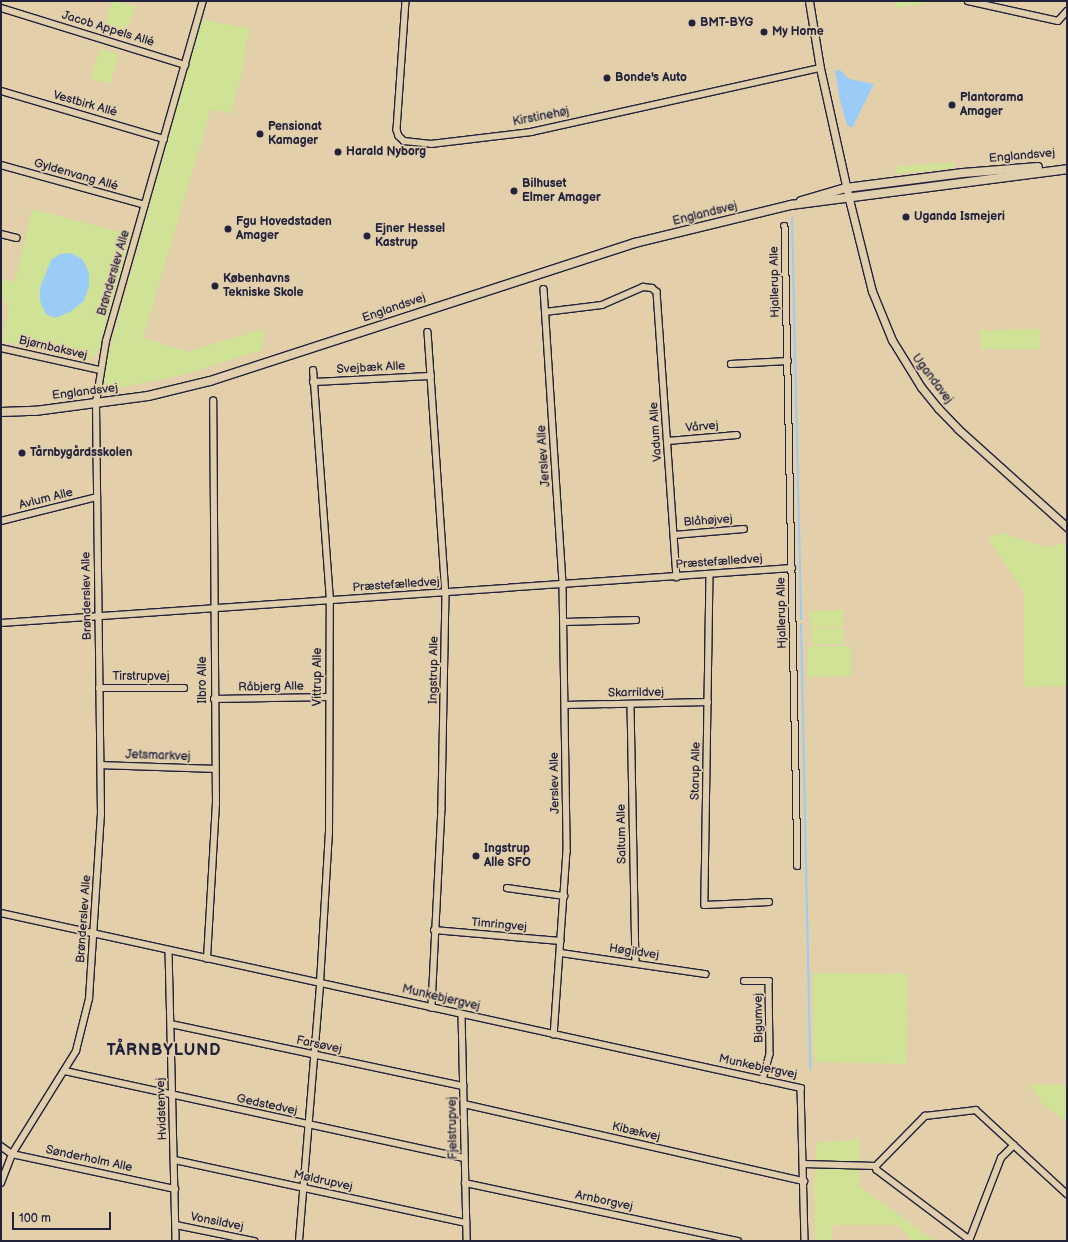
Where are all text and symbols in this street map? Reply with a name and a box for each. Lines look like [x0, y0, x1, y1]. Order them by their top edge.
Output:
street label: Jacob Appels Allé [60, 8, 156, 50]
place label: BMT-BYG [700, 16, 753, 30]
marker: BMT-BYG [687, 18, 697, 28]
place label: My Home [772, 25, 824, 39]
marker: My Home [759, 27, 769, 37]
place label: Bonde's Auto [615, 71, 687, 85]
marker: Bonde's Auto [602, 73, 612, 83]
street label: Vestbirk Allé [51, 88, 119, 120]
place label: Plantorama Amager [960, 91, 1023, 119]
marker: Plantorama Amager [947, 100, 957, 110]
street label: Kirstinehøj [512, 104, 570, 130]
place label: Pensionat Kamager [268, 120, 322, 148]
marker: Pensionat Kamager [255, 129, 265, 139]
place label: Harald Nyborg [346, 145, 426, 159]
street label: Englandsvej [988, 146, 1056, 166]
marker: Harald Nyborg [333, 147, 343, 157]
street label: Gyldenvang Allé [32, 156, 120, 194]
place label: Bilhuset Elmer Amager [522, 177, 601, 205]
marker: Bilhuset Elmer Amager [509, 186, 519, 196]
street label: Englandsvej [671, 199, 739, 229]
place label: Uganda Ismejeri [914, 210, 1005, 224]
marker: Uganda Ismejeri [901, 212, 911, 222]
place label: Fgu Hovedstaden Amager [236, 215, 332, 243]
place label: Ejner Hessel Kastrup [375, 222, 445, 250]
marker: Fgu Hovedstaden Amager [223, 224, 233, 234]
street label: Brønderslev Alle [95, 228, 133, 318]
marker: Ejner Hessel Kastrup [362, 231, 372, 241]
street label: Hjallerup Alle [767, 246, 783, 318]
place label: Københavns Tekniske Skole [223, 272, 304, 300]
marker: Københavns Tekniske Skole [210, 281, 220, 291]
street label: Englandsvej [360, 290, 428, 326]
street label: Bjørnbaksvej [17, 333, 89, 363]
street label: Ugandavej [909, 351, 955, 407]
street label: Svejbæk Alle [336, 359, 406, 377]
street label: Englandsvej [51, 381, 119, 403]
street label: Vadum Alle [647, 402, 665, 462]
street label: Vårvej [685, 418, 719, 436]
street label: Jerslev Alle [535, 425, 553, 487]
place label: Tårnbygårdsskolen [30, 446, 132, 460]
marker: Tårnbygårdsskolen [17, 448, 27, 458]
street label: Avlum Alle [18, 485, 74, 513]
street label: Blåhøjvej [683, 512, 733, 530]
street label: Brønderslev Alle [79, 552, 95, 640]
street label: Præstefælledvej [675, 552, 763, 572]
street label: Præstefælledvej [352, 575, 440, 595]
street label: Hjallerup Alle [774, 577, 790, 649]
street label: Ingstrup Alle [426, 636, 442, 704]
street label: Vittrup Alle [311, 648, 325, 706]
street label: Ilbro Alle [196, 656, 210, 704]
street label: Tirstrupvej [112, 670, 170, 684]
street label: Råbjerg Alle [238, 679, 304, 695]
street label: Skarrildvej [608, 685, 664, 701]
street label: Starup Alle [688, 742, 704, 800]
street label: Jetsmarkvej [125, 748, 191, 764]
street label: Jerslev Alle [547, 752, 563, 814]
street label: Saltum Alle [614, 804, 630, 864]
place label: Ingstrup Alle SFO [484, 842, 531, 870]
marker: Ingstrup Alle SFO [471, 851, 481, 861]
street label: Brønderslev Alle [74, 874, 94, 964]
street label: Timringvej [471, 915, 527, 935]
street label: Høgildvej [608, 941, 660, 963]
street label: Munkebjergvej [401, 982, 481, 1014]
street label: Bigumvej [751, 993, 767, 1043]
street label: Farsøvej [295, 1033, 343, 1057]
district label: TÅRNBYLUND [107, 1041, 221, 1061]
street label: Munkebjergvej [718, 1052, 798, 1082]
street label: Hvidstenvej [154, 1077, 170, 1141]
street label: Gedstedvej [235, 1092, 299, 1118]
street label: Fjelstrupvej [445, 1096, 461, 1160]
street label: Kibækvej [610, 1119, 662, 1145]
street label: Sønderholm Alle [44, 1143, 134, 1175]
street label: Møldrupvej [292, 1168, 354, 1194]
street label: Arnborgvej [574, 1188, 634, 1214]
scale bar [14, 1204, 113, 1230]
street label: Vonsildvej [189, 1210, 245, 1234]
text: 100 m [19, 1211, 51, 1226]

